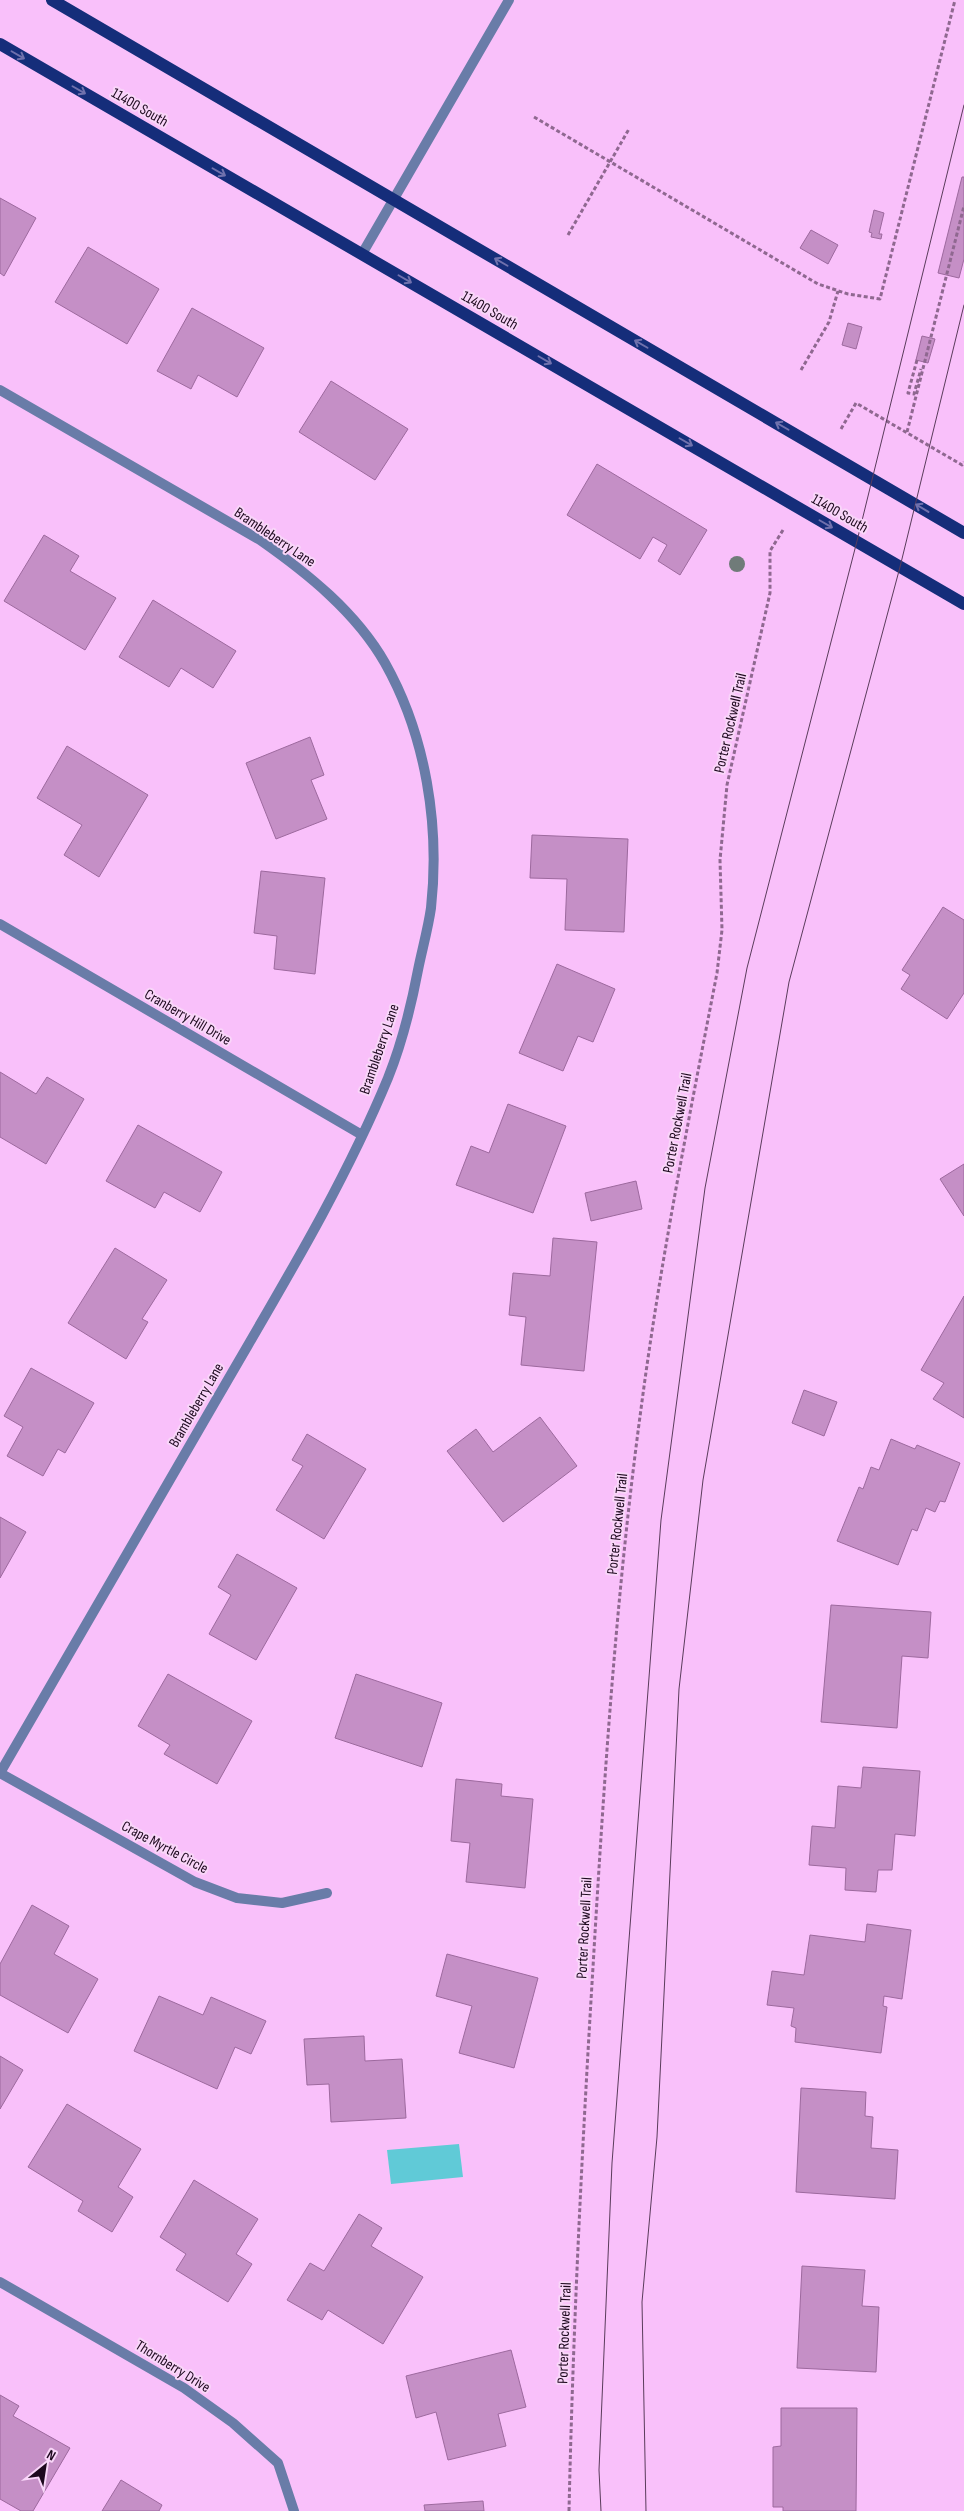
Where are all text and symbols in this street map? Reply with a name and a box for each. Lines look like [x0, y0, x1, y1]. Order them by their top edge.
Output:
one-way arrow [11, 50, 25, 60]
street label: 11400 South [108, 84, 172, 131]
one-way arrow [71, 85, 86, 95]
one-way arrow [212, 167, 226, 177]
one-way arrow [494, 257, 509, 267]
one-way arrow [397, 274, 411, 284]
street label: 11400 South [458, 287, 522, 334]
one-way arrow [634, 339, 649, 349]
one-way arrow [537, 356, 552, 366]
one-way arrow [775, 420, 789, 430]
one-way arrow [678, 438, 692, 448]
street label: 11400 South [808, 490, 872, 537]
one-way arrow [916, 502, 930, 512]
street label: Brambleberry Lane [230, 503, 319, 572]
one-way arrow [819, 519, 833, 529]
street label: Porter Rockwell Trail [710, 671, 751, 775]
street label: Cranberry Hill Drive [141, 985, 235, 1050]
street label: Brambleberry Lane [355, 1002, 404, 1097]
street label: Porter Rockwell Trail [658, 1071, 697, 1175]
street label: Brambleberry Lane [165, 1360, 228, 1451]
street label: Porter Rockwell Trail [603, 1472, 632, 1576]
street label: Crape Myrtle Circle [118, 1817, 211, 1878]
street label: Porter Rockwell Trail [572, 1877, 597, 1979]
street label: Porter Rockwell Trail [553, 2282, 576, 2384]
street label: Thornberry Drive [132, 2336, 214, 2397]
north arrow [20, 2441, 70, 2491]
text: N [44, 2446, 59, 2464]

